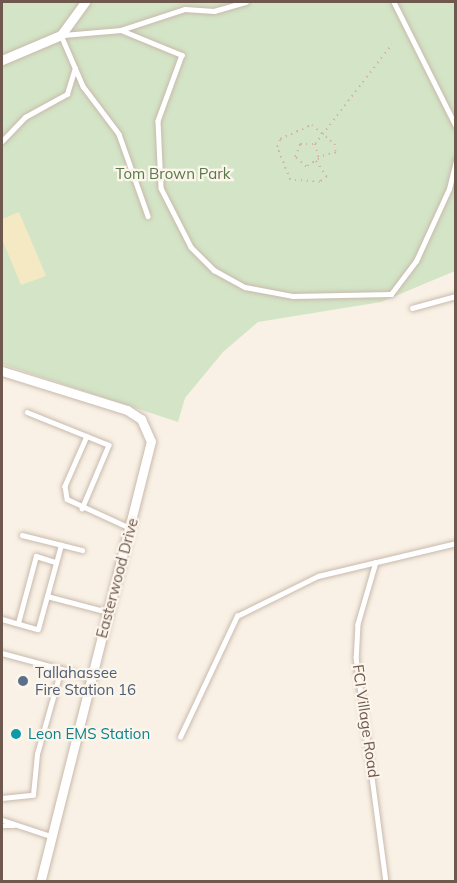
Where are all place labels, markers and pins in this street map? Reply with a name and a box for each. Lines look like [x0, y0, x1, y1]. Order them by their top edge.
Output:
place label: Tallahassee Fire Station 16 [35, 663, 136, 698]
marker: Tallahassee Fire Station 16 [16, 674, 30, 688]
place label: Leon EMS Station [28, 725, 150, 743]
marker: Leon EMS Station [9, 727, 23, 741]

